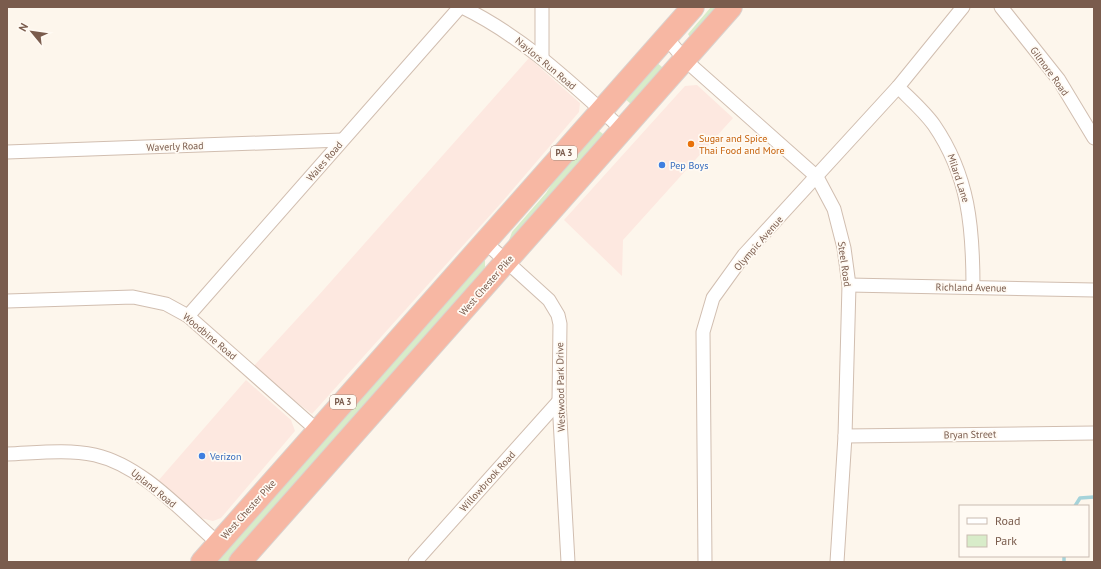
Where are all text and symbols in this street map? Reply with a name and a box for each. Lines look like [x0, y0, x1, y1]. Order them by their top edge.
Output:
north arrow [12, 12, 52, 52]
text: N [15, 21, 31, 34]
street label: Naylors Run Road [513, 34, 579, 93]
street label: Gilmore Road [1027, 44, 1072, 98]
place label: Sugar and Spice Thai Food and More [699, 132, 785, 157]
street label: Waverly Road [146, 139, 204, 154]
street label: Wales Road [303, 139, 345, 184]
marker: Sugar and Spice Thai Food and More [686, 139, 696, 149]
road number: PA 3 [551, 146, 577, 160]
street label: Milard Lane [945, 152, 972, 204]
place label: Pep Boys [670, 159, 708, 172]
marker: Pep Boys [657, 160, 667, 170]
street label: Olympic Avenue [731, 213, 786, 273]
street label: Steel Road [835, 241, 854, 287]
street label: West Chester Pike [456, 252, 516, 318]
street label: Richland Avenue [935, 280, 1007, 295]
street label: Woodbine Road [180, 310, 239, 363]
street label: Westwood Park Drive [553, 342, 568, 432]
road number: PA 3 [330, 395, 356, 409]
street label: Bryan Street [944, 428, 997, 441]
street label: Willowbrook Road [457, 448, 518, 514]
place label: Verizon [209, 450, 241, 463]
marker: Verizon [197, 451, 207, 461]
street label: Upland Road [128, 466, 179, 511]
street label: West Chester Pike [218, 477, 279, 542]
legend [959, 505, 1089, 557]
text: Road [995, 513, 1020, 528]
text: Park [995, 533, 1017, 548]

